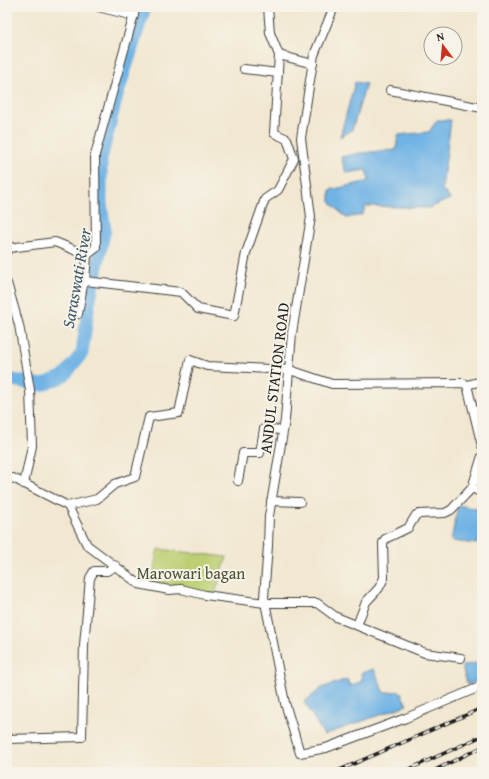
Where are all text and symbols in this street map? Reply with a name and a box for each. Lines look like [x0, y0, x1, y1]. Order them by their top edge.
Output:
north arrow [423, 26, 463, 66]
text: N [435, 28, 447, 45]
water label: Saraswati River [55, 225, 97, 330]
street label: ANDUL STATION ROAD [253, 301, 295, 455]
park label: Marowari bagan [137, 561, 245, 585]

